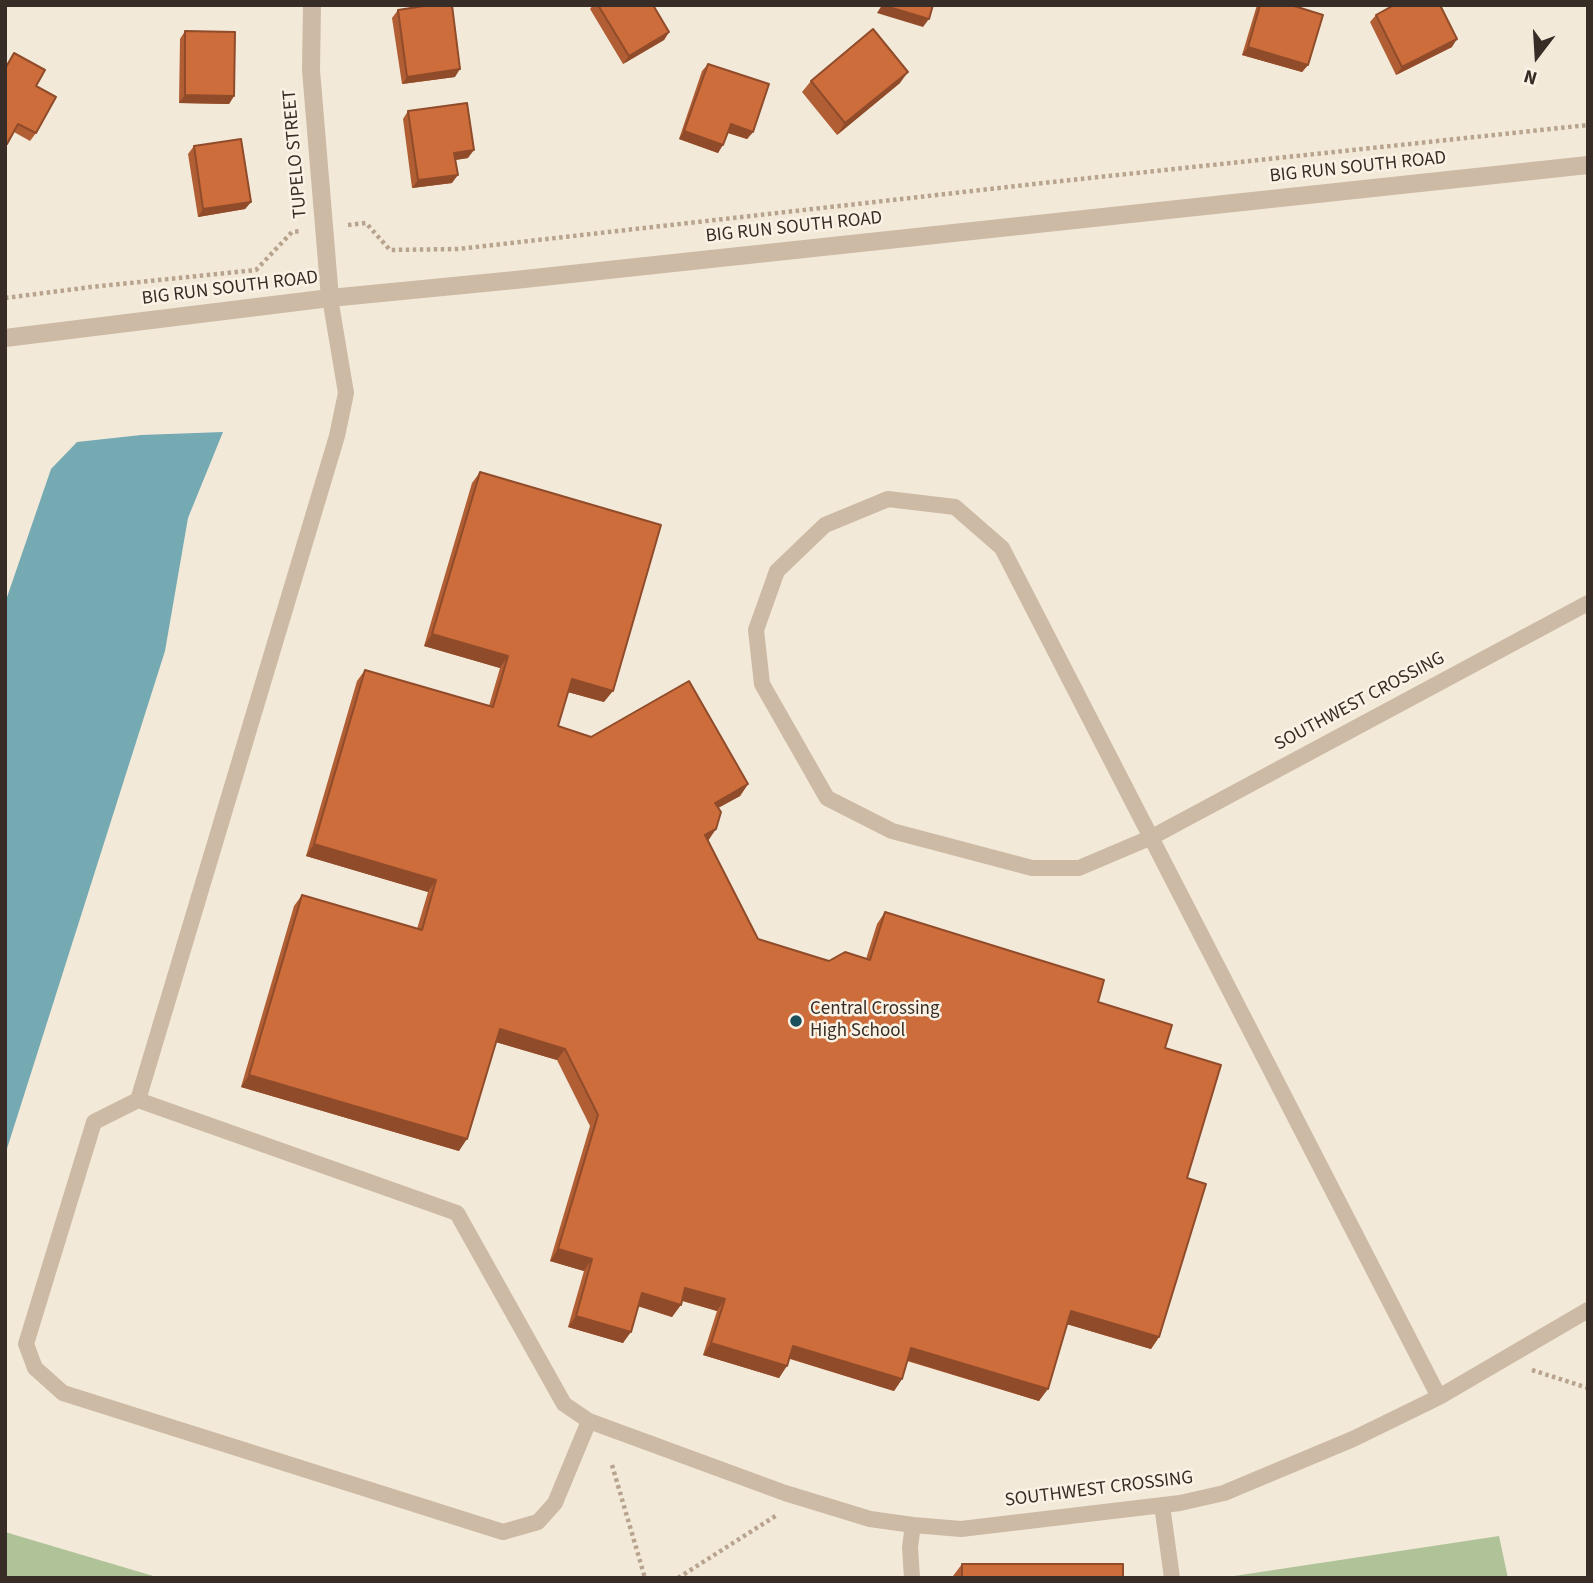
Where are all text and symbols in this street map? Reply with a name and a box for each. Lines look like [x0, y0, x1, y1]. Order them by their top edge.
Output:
north arrow [1502, 21, 1572, 91]
text: N [1521, 62, 1541, 91]
street label: TUPELO STREET [279, 89, 313, 219]
street label: BIG RUN SOUTH ROAD [1269, 147, 1447, 189]
street label: BIG RUN SOUTH ROAD [705, 207, 883, 249]
street label: BIG RUN SOUTH ROAD [141, 267, 319, 311]
street label: SOUTHWEST CROSSING [1271, 647, 1449, 757]
place label: Central Crossing High School [810, 999, 940, 1043]
marker: Central Crossing High School [788, 1013, 804, 1029]
street label: SOUTHWEST CROSSING [1004, 1467, 1194, 1513]

